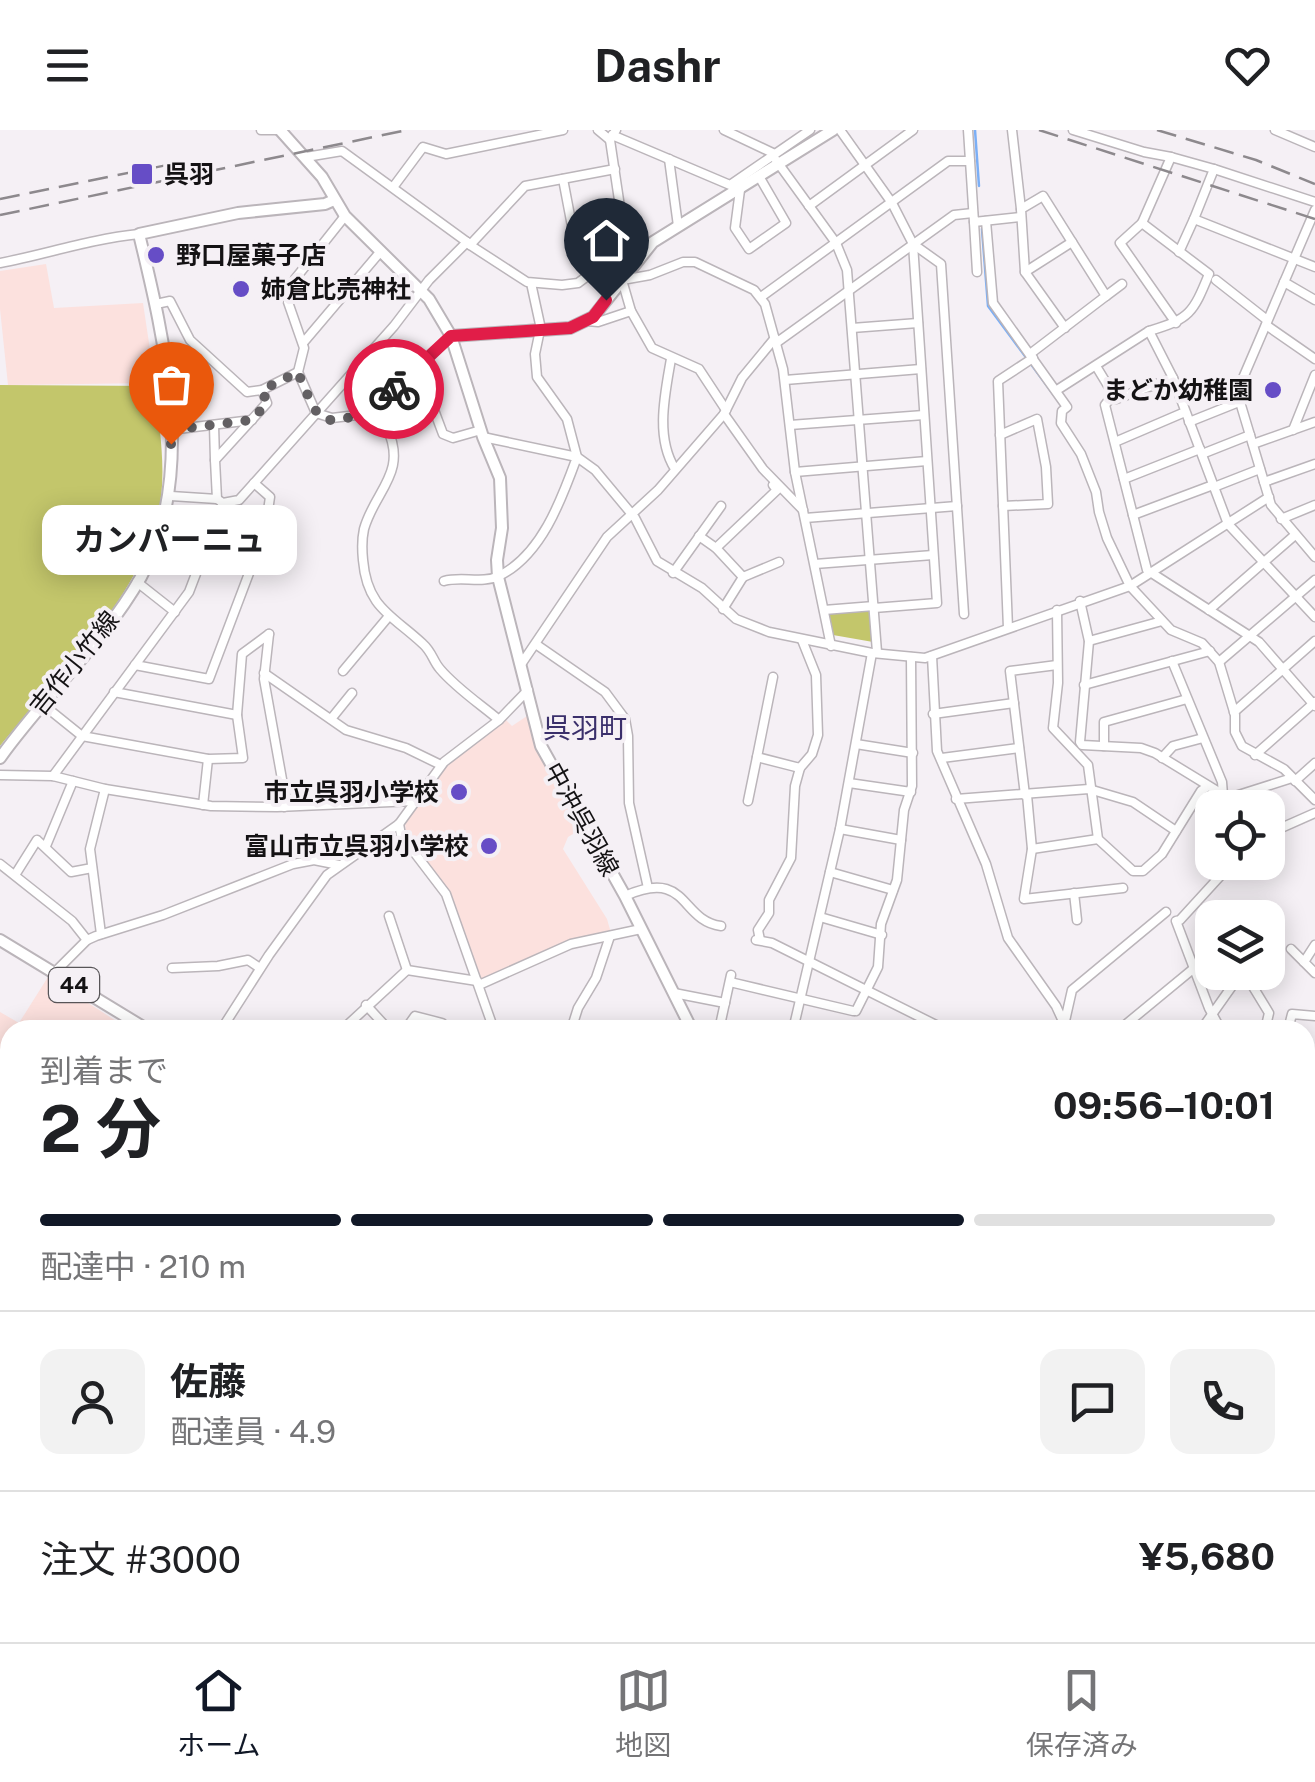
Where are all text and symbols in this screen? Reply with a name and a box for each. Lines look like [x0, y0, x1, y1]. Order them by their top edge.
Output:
icon: menu [40, 38, 95, 93]
icon: heart [1220, 38, 1275, 93]
text: Dashr [594, 39, 721, 92]
place label: 呉羽 [164, 159, 214, 189]
marker: 呉羽 [129, 161, 155, 187]
pin [564, 198, 649, 301]
icon: home [579, 213, 634, 268]
place label: 野口屋菓子店 [176, 240, 326, 270]
marker: 野口屋菓子店 [145, 244, 167, 266]
place label: 姉倉比売神社 [261, 274, 411, 304]
marker: 姉倉比売神社 [230, 278, 252, 300]
courier [344, 339, 444, 439]
pin [129, 342, 214, 445]
icon: bag [144, 357, 199, 412]
icon: bike [367, 362, 422, 417]
place label: まどか幼稚園 [1103, 375, 1253, 405]
marker: まどか幼稚園 [1262, 379, 1284, 401]
callout: カンパーニュ [44, 504, 298, 574]
text: カンパーニュ [73, 521, 266, 558]
street label: 吉作小竹線 [23, 605, 125, 721]
district label: 呉羽町 [543, 711, 627, 744]
street label: 中沖呉羽線 [539, 757, 625, 881]
place label: 市立呉羽小学校 [264, 777, 439, 807]
marker: 市立呉羽小学校 [448, 781, 470, 803]
map controls [1195, 790, 1285, 990]
button: locate [1195, 790, 1285, 880]
place label: 富山市立呉羽小学校 [244, 831, 469, 861]
marker: 富山市立呉羽小学校 [478, 835, 500, 857]
button: layers [1195, 900, 1285, 990]
road number: 44 [49, 968, 99, 1002]
text: 到着まで [40, 1052, 168, 1089]
text: 09:56–10:01 [1053, 1083, 1275, 1128]
text: 2 分 [40, 1090, 161, 1167]
text: 配達中 · 210 m [40, 1248, 246, 1285]
button: person [40, 1349, 145, 1454]
button: chat [1040, 1349, 1145, 1454]
button: phone [1170, 1349, 1275, 1454]
text: 佐藤 [170, 1359, 246, 1404]
text: 配達員 · 4.9 [170, 1413, 336, 1450]
text: ¥5,680 [1139, 1534, 1275, 1579]
text: 注文 #3000 [40, 1537, 241, 1582]
tab: ホーム [177, 1663, 260, 1763]
tab: 地図 [615, 1663, 671, 1763]
tab: 保存済み [1026, 1663, 1138, 1763]

